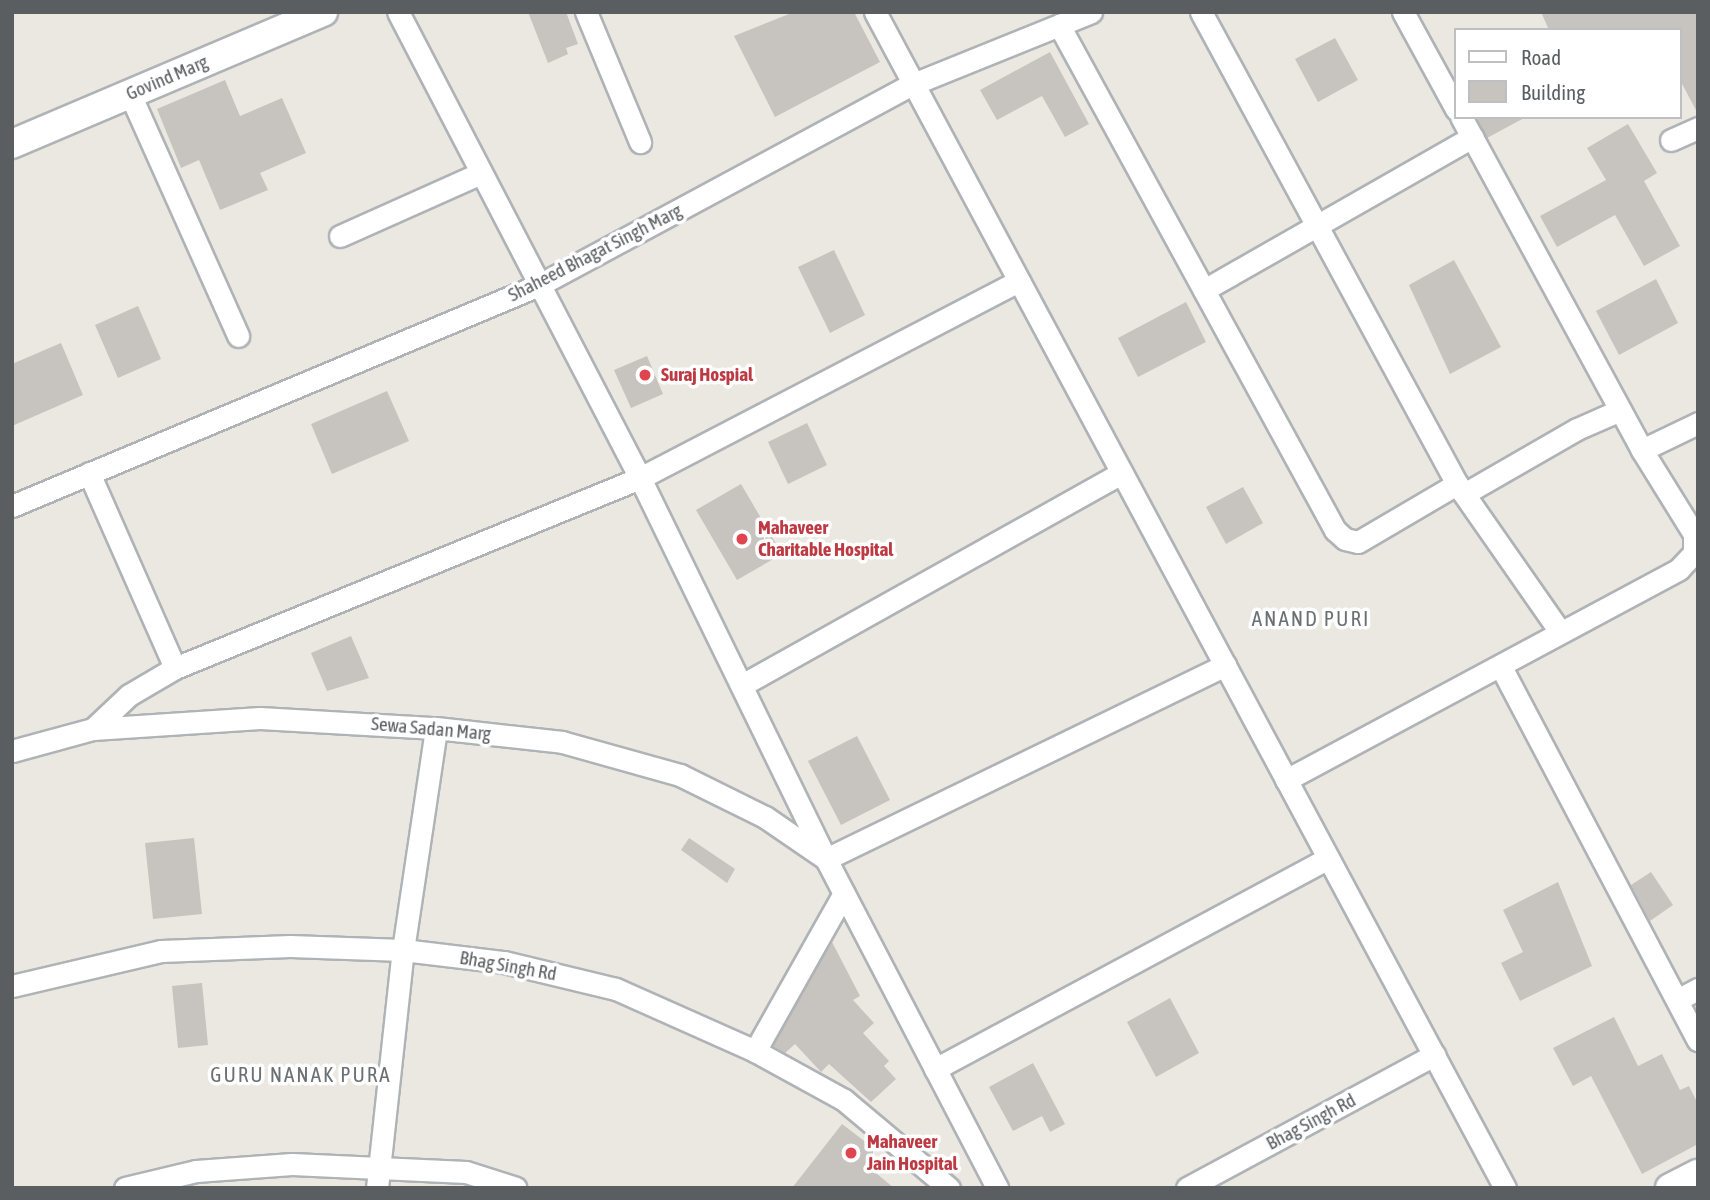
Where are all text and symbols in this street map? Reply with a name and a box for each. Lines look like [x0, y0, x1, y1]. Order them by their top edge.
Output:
legend [1454, 28, 1682, 119]
text: Road [1521, 45, 1561, 69]
street label: Govind Marg [123, 51, 211, 105]
text: Building [1521, 80, 1585, 104]
street label: Shaheed Bhagat Singh Marg [504, 199, 686, 307]
place label: Suraj Hospial [661, 364, 753, 386]
marker: Suraj Hospial [635, 365, 655, 385]
place label: Mahaveer Charitable Hospital [758, 517, 893, 561]
marker: Mahaveer Charitable Hospital [732, 529, 752, 549]
district label: ANAND PURI [1253, 605, 1369, 631]
street label: Sewa Sadan Marg [370, 712, 492, 746]
street label: Bhag Singh Rd [458, 946, 558, 986]
district label: GURU NANAK PURA [212, 1061, 390, 1087]
street label: Bhag Singh Rd [1262, 1089, 1360, 1155]
place label: Mahaveer Jain Hospital [867, 1131, 957, 1175]
marker: Mahaveer Jain Hospital [841, 1143, 861, 1163]

